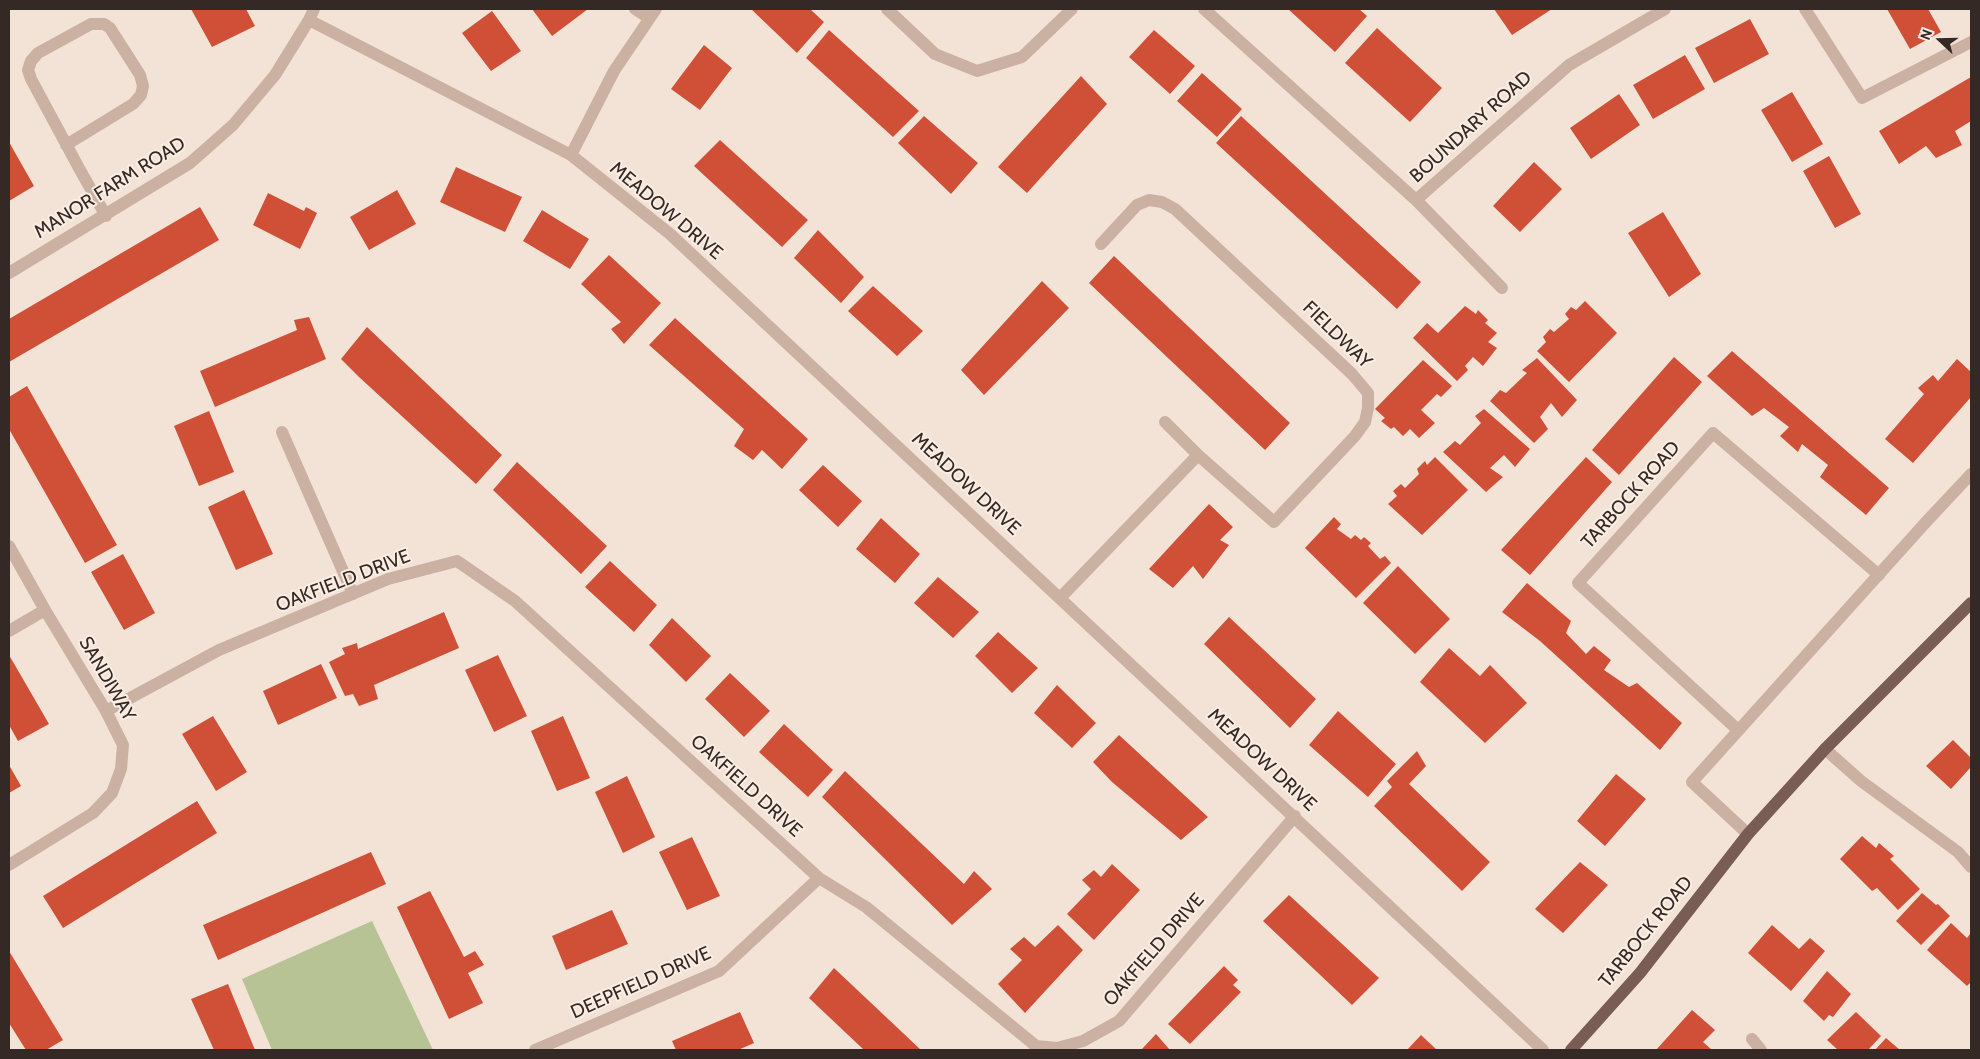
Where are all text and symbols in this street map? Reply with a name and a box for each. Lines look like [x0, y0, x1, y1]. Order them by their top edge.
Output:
north arrow [1915, 15, 1965, 65]
text: N [1916, 27, 1936, 42]
street label: BOUNDARY ROAD [1405, 66, 1537, 188]
street label: MANOR FARM ROAD [30, 132, 190, 244]
street label: MEADOW DRIVE [605, 157, 727, 265]
street label: FIELDWAY [1298, 297, 1376, 373]
street label: MEADOW DRIVE [907, 428, 1025, 540]
street label: TARBOCK ROAD [1577, 437, 1685, 553]
street label: OAKFIELD DRIVE [273, 545, 413, 617]
street label: SANDIWAY [74, 633, 140, 725]
street label: MEADOW DRIVE [1203, 704, 1321, 816]
street label: OAKFIELD DRIVE [686, 730, 806, 842]
street label: TARBOCK ROAD [1594, 872, 1698, 992]
street label: OAKFIELD DRIVE [1099, 889, 1209, 1011]
street label: DEEPFIELD DRIVE [567, 942, 715, 1024]

